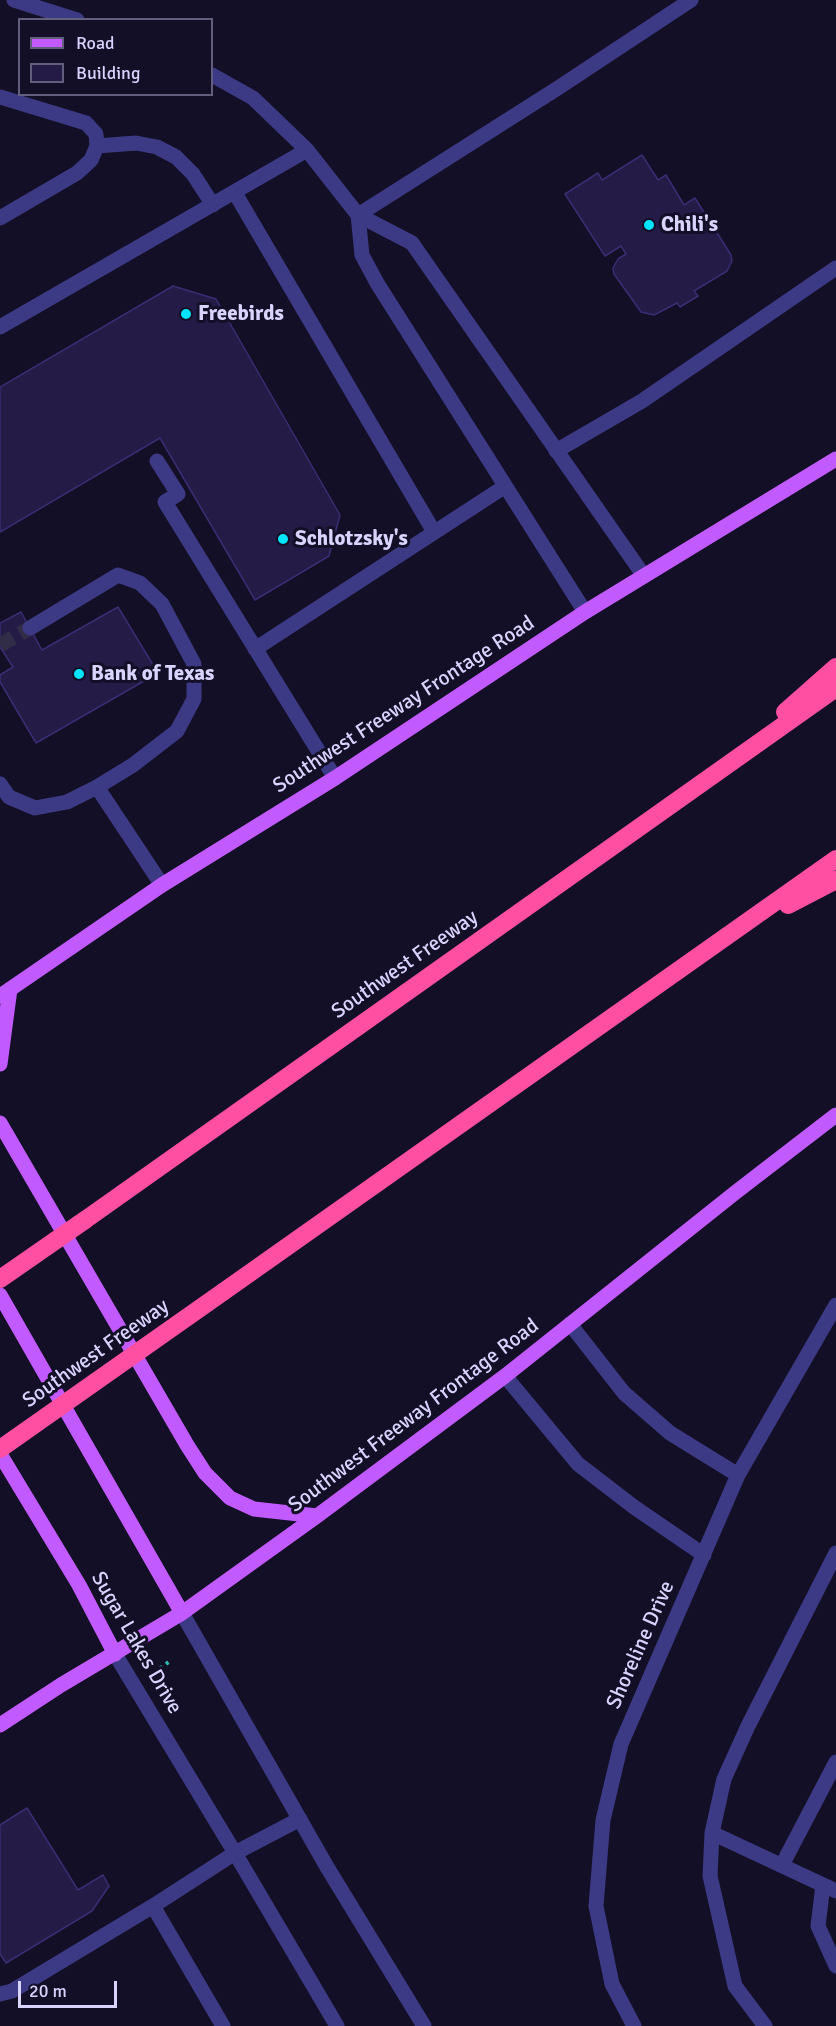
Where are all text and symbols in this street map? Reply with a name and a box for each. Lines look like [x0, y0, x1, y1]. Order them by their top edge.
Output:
legend [18, 18, 213, 96]
text: Road [76, 32, 115, 54]
text: Building [76, 62, 140, 84]
place label: Chili's [661, 212, 718, 238]
marker: Chili's [642, 218, 656, 232]
place label: Freebirds [198, 301, 284, 327]
marker: Freebirds [179, 307, 193, 321]
place label: Schlotzsky's [295, 526, 408, 552]
marker: Schlotzsky's [276, 532, 290, 546]
street label: Southwest Freeway Frontage Road [269, 611, 539, 799]
place label: Bank of Texas [91, 661, 214, 687]
marker: Bank of Texas [72, 667, 86, 681]
street label: Southwest Freeway [327, 905, 483, 1025]
street label: Southwest Freeway [18, 1294, 174, 1414]
street label: Southwest Freeway Frontage Road [284, 1314, 544, 1518]
street label: Sugar Lakes Drive [85, 1567, 187, 1719]
street label: Shoreline Drive [602, 1577, 680, 1713]
scale bar [21, 1969, 120, 2007]
text: 20 m [29, 1980, 67, 2002]

